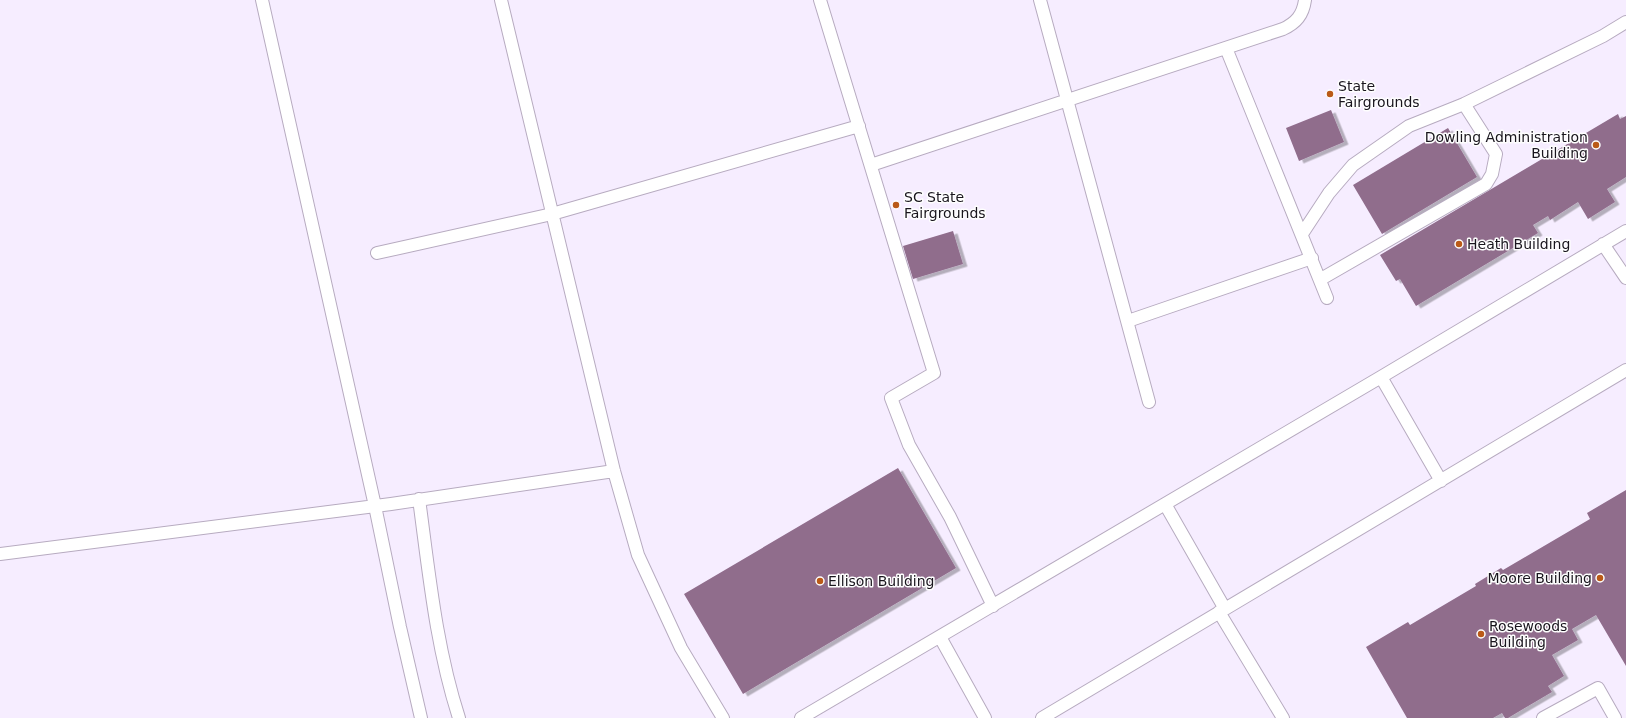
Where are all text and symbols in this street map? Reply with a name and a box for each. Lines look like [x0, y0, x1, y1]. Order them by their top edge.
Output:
place label: State Fairgrounds [1338, 78, 1420, 110]
marker: State Fairgrounds [1325, 89, 1335, 99]
place label: Dowling Administration Building [1425, 129, 1588, 161]
marker: Dowling Administration Building [1591, 140, 1601, 150]
place label: SC State Fairgrounds [904, 189, 986, 221]
marker: SC State Fairgrounds [891, 200, 901, 210]
place label: Heath Building [1467, 236, 1570, 252]
marker: Heath Building [1454, 239, 1464, 249]
place label: Moore Building [1487, 570, 1592, 586]
place label: Ellison Building [828, 573, 935, 589]
marker: Moore Building [1595, 573, 1605, 583]
marker: Ellison Building [815, 576, 825, 586]
place label: Rosewoods Building [1489, 618, 1567, 650]
marker: Rosewoods Building [1476, 629, 1486, 639]

